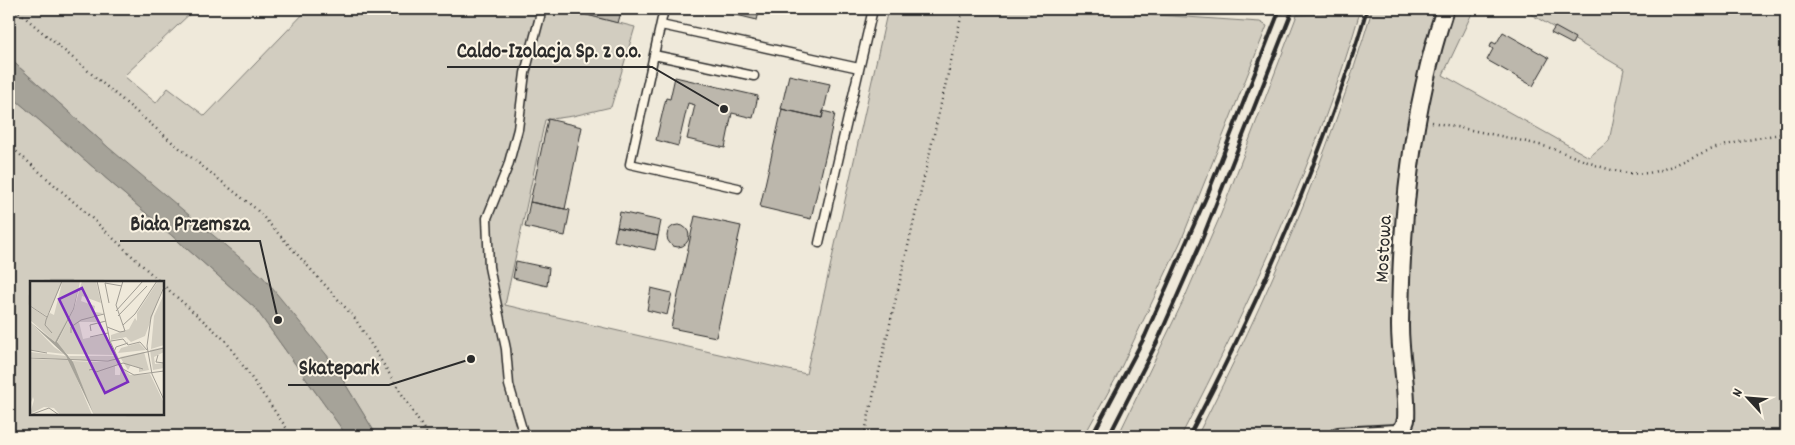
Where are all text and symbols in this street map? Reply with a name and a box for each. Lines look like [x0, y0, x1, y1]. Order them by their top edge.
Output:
callout: Caldo-Izolacja Sp. z o.o. [447, 31, 652, 67]
text: Caldo-Izolacja Sp. z o.o. [457, 38, 641, 68]
callout: Biała Przemsza [120, 205, 260, 241]
text: Biała Przemsza [130, 211, 251, 241]
street label: Mostowa [1369, 214, 1401, 284]
inset map [30, 281, 164, 415]
callout: Skatepark [288, 349, 389, 385]
text: Skatepark [299, 355, 380, 385]
north arrow [1722, 372, 1772, 422]
text: N [1728, 386, 1749, 401]

